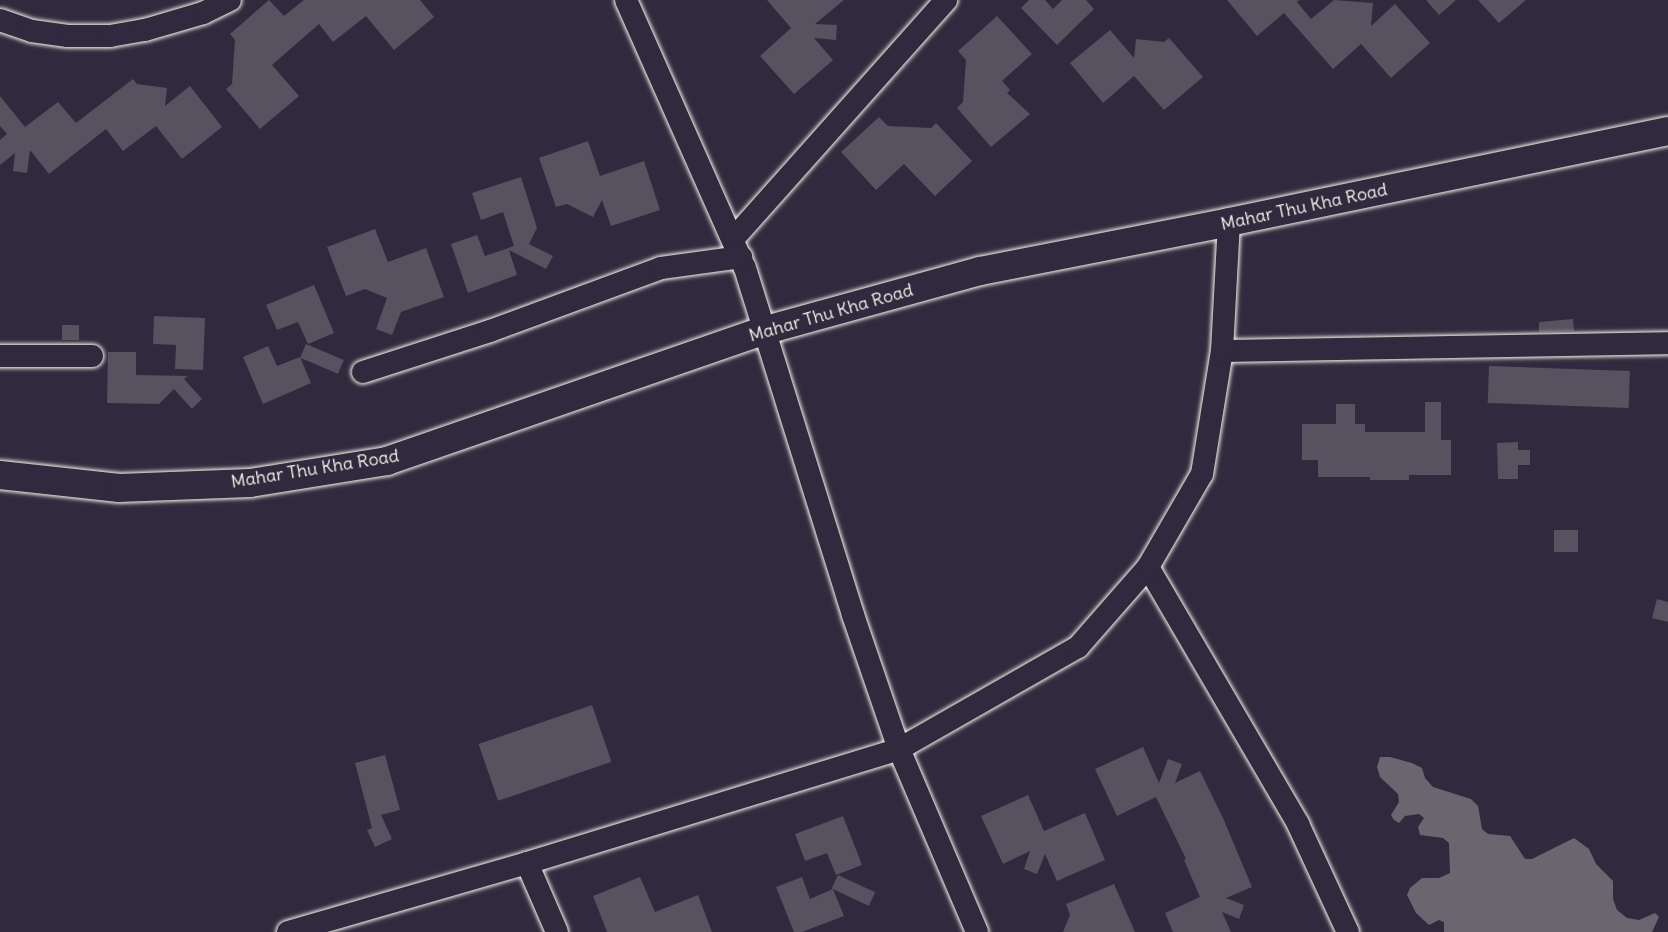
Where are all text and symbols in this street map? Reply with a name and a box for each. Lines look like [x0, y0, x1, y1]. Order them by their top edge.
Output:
street label: Mahar Thu Kha Road [1219, 179, 1389, 235]
street label: Mahar Thu Kha Road [746, 279, 916, 347]
street label: Mahar Thu Kha Road [229, 445, 401, 493]

